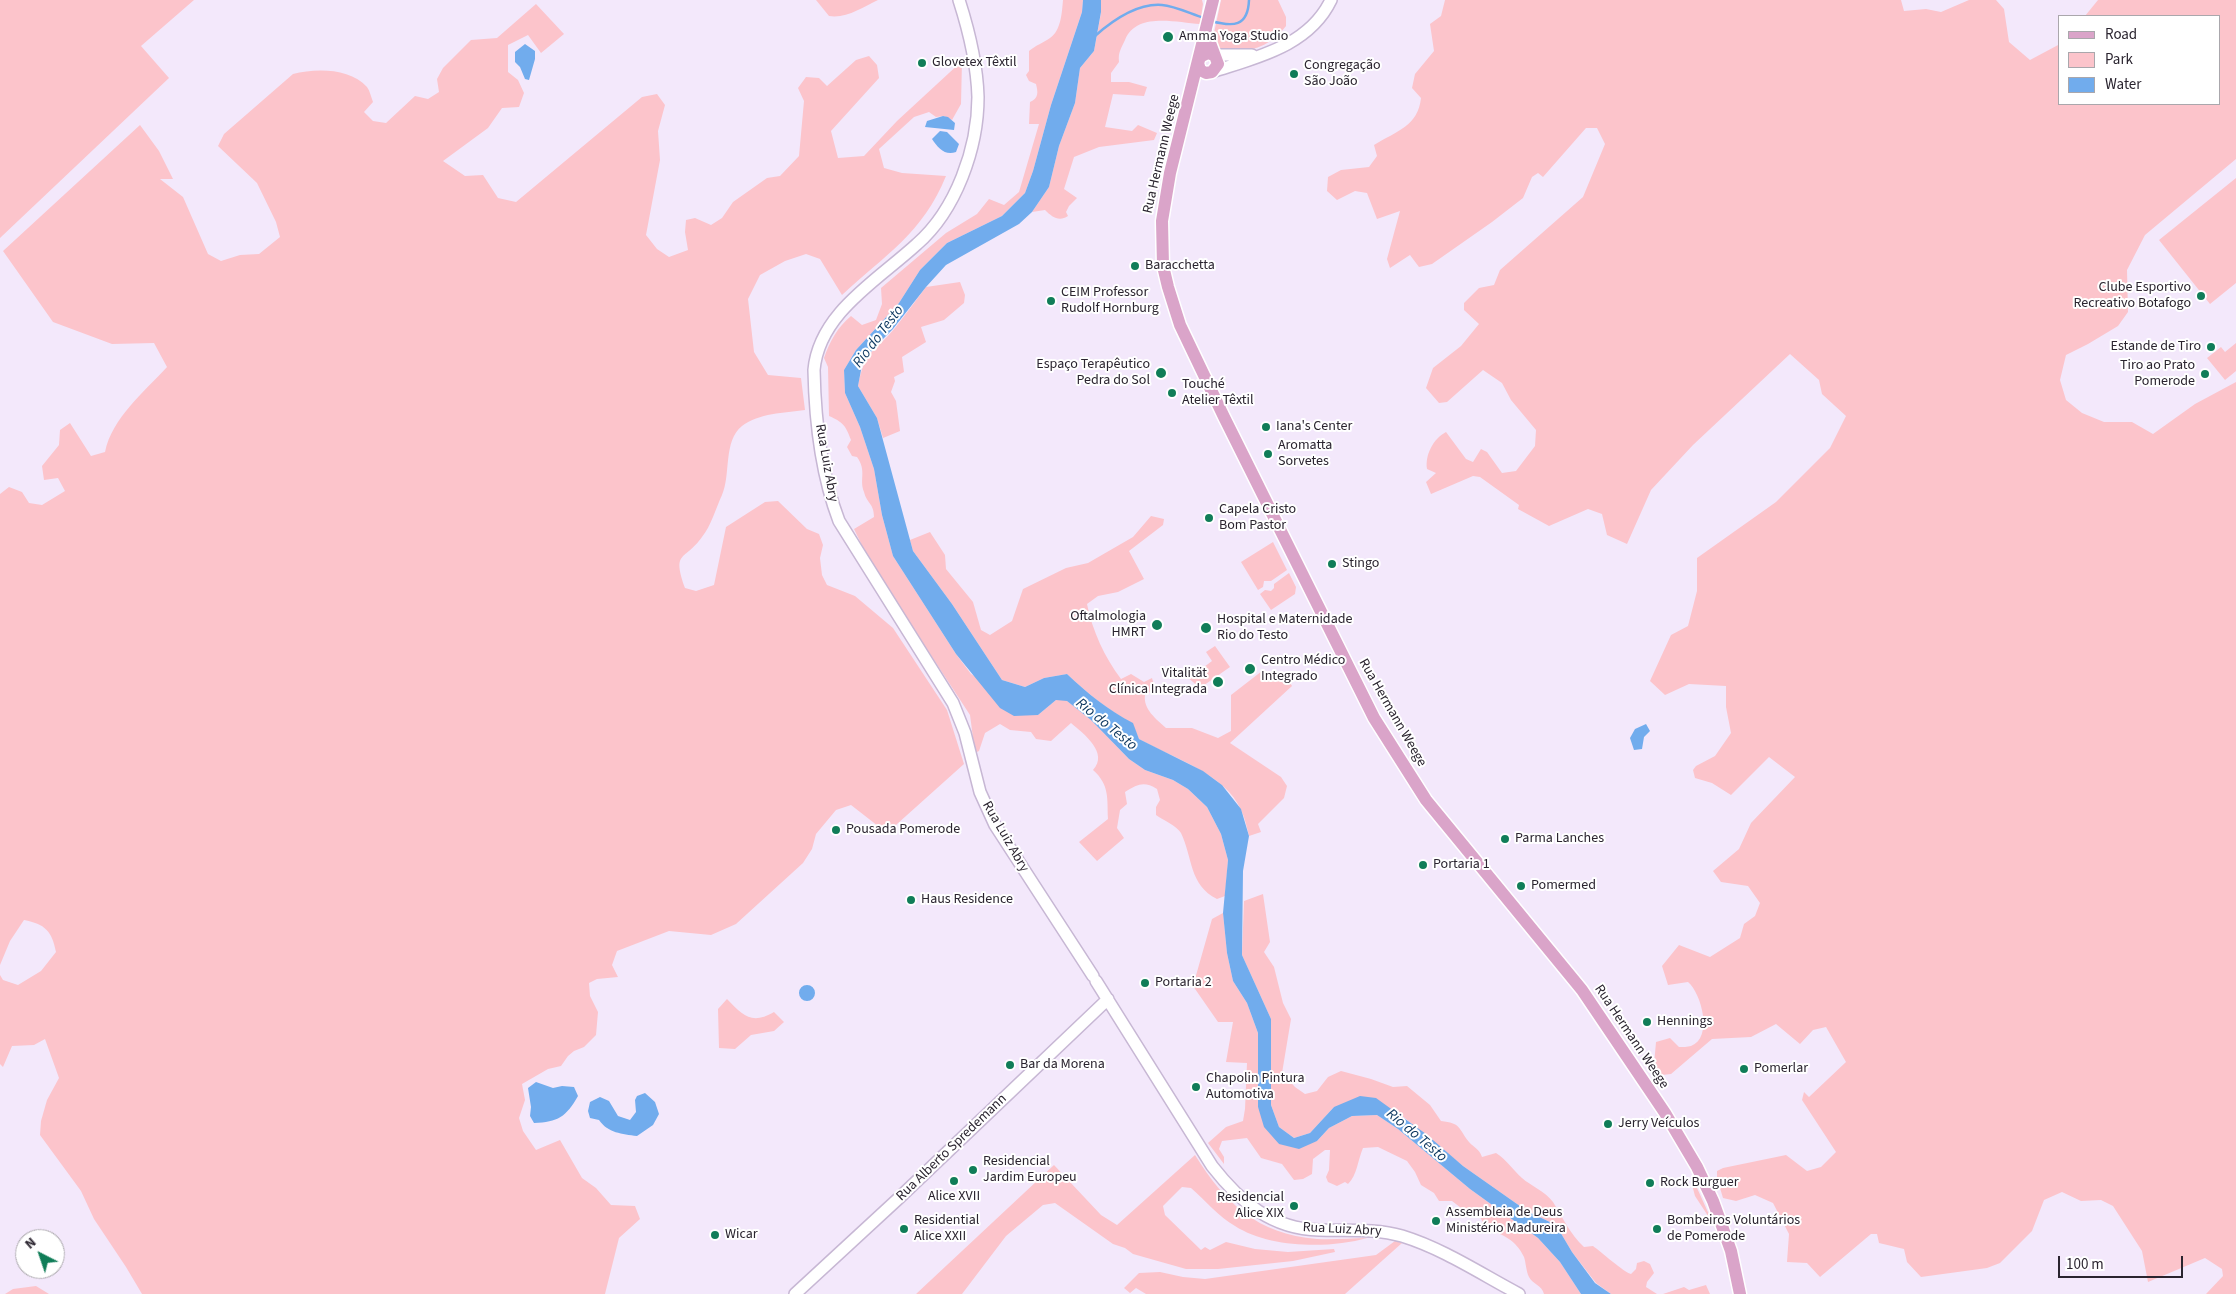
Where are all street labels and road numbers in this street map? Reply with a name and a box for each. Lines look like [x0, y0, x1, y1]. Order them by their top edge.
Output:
street label: Rua Hermann Weege [1140, 93, 1184, 215]
street label: Rua Luiz Abry [811, 423, 841, 503]
street label: Rua Hermann Weege [1354, 656, 1430, 770]
street label: Rua Luiz Abry [978, 799, 1032, 875]
street label: Rua Hermann Weege [1590, 982, 1672, 1092]
street label: Rua Alberto Spredemann [893, 1091, 1011, 1205]
street label: Rua Luiz Abry [1302, 1220, 1382, 1240]

